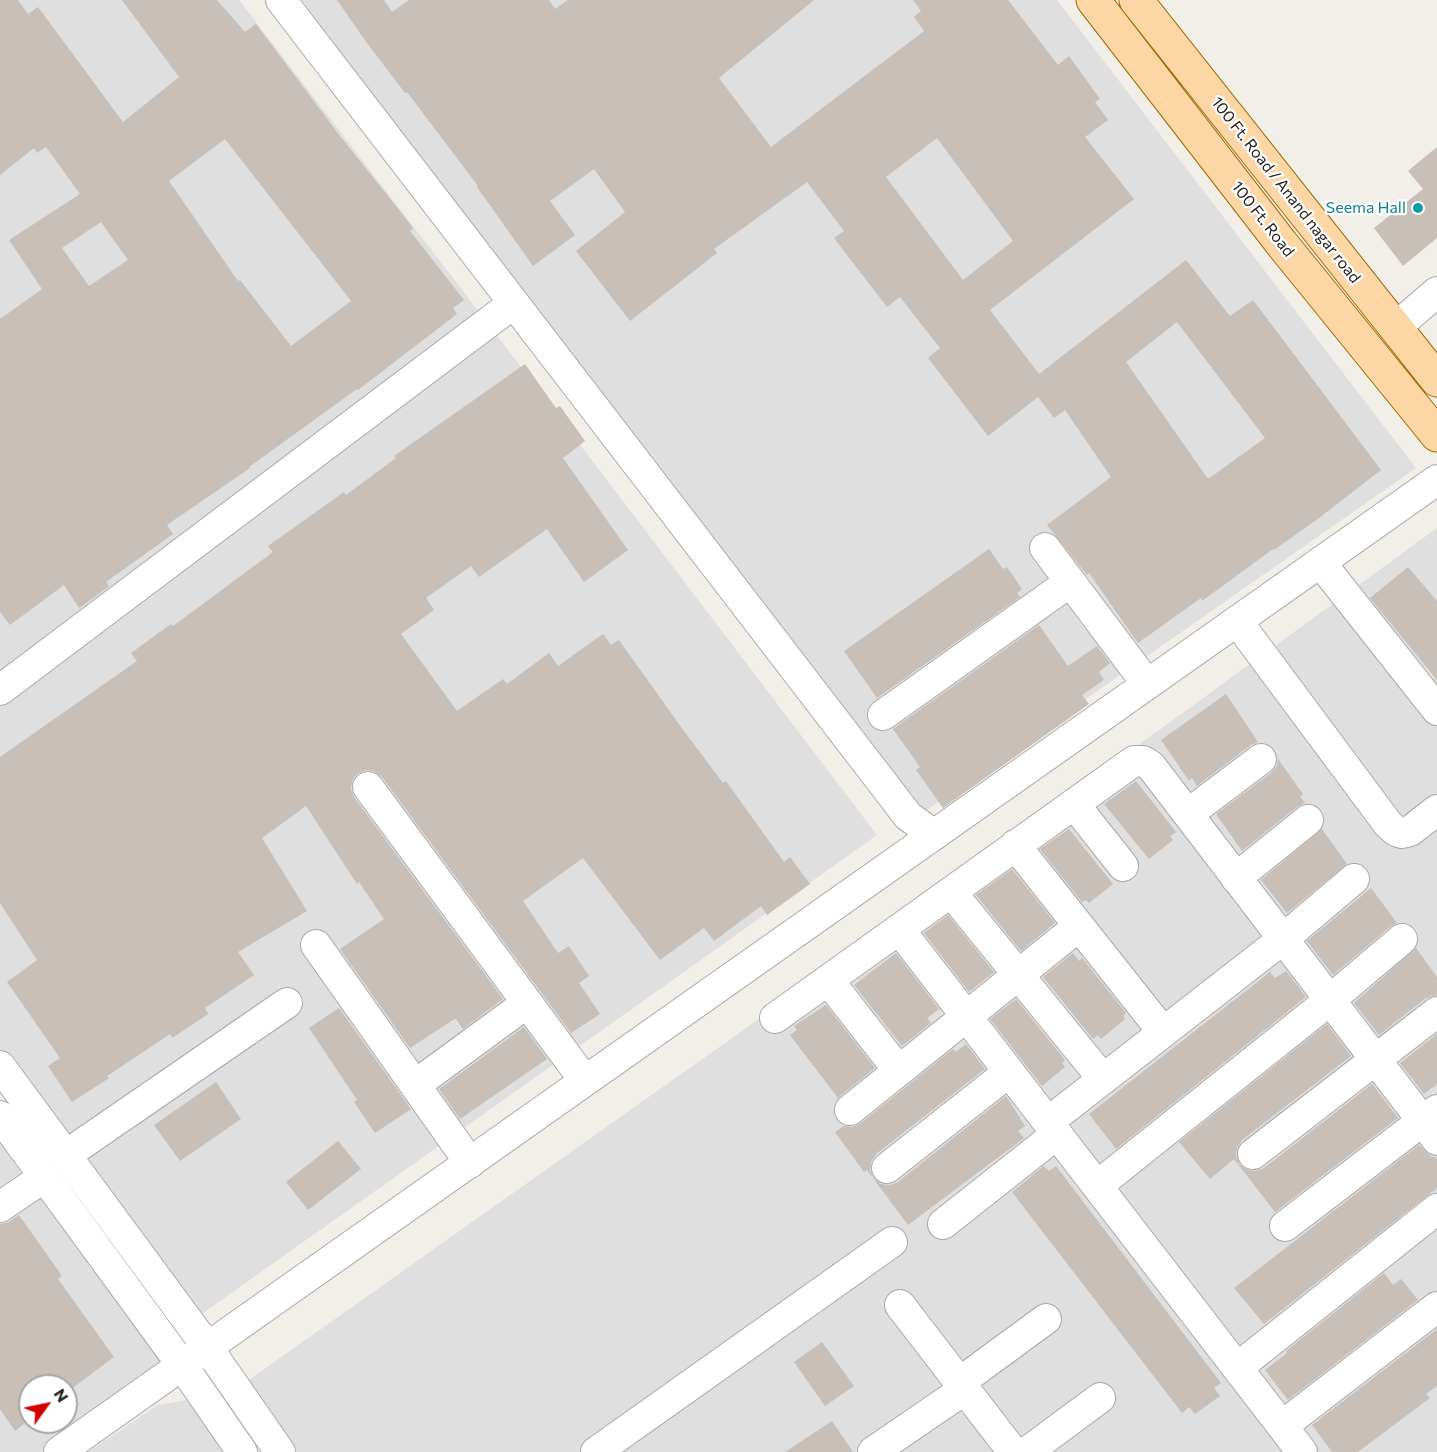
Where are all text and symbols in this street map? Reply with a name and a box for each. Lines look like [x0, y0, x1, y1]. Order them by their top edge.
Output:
street label: 100 Ft. Road / Anand nagar road [1207, 93, 1365, 287]
street label: 100 Ft. Road [1228, 177, 1298, 261]
place label: Seema Hall [1326, 198, 1406, 218]
marker: Seema Hall [1411, 201, 1425, 215]
north arrow [18, 1374, 78, 1434]
text: N [51, 1385, 73, 1405]

